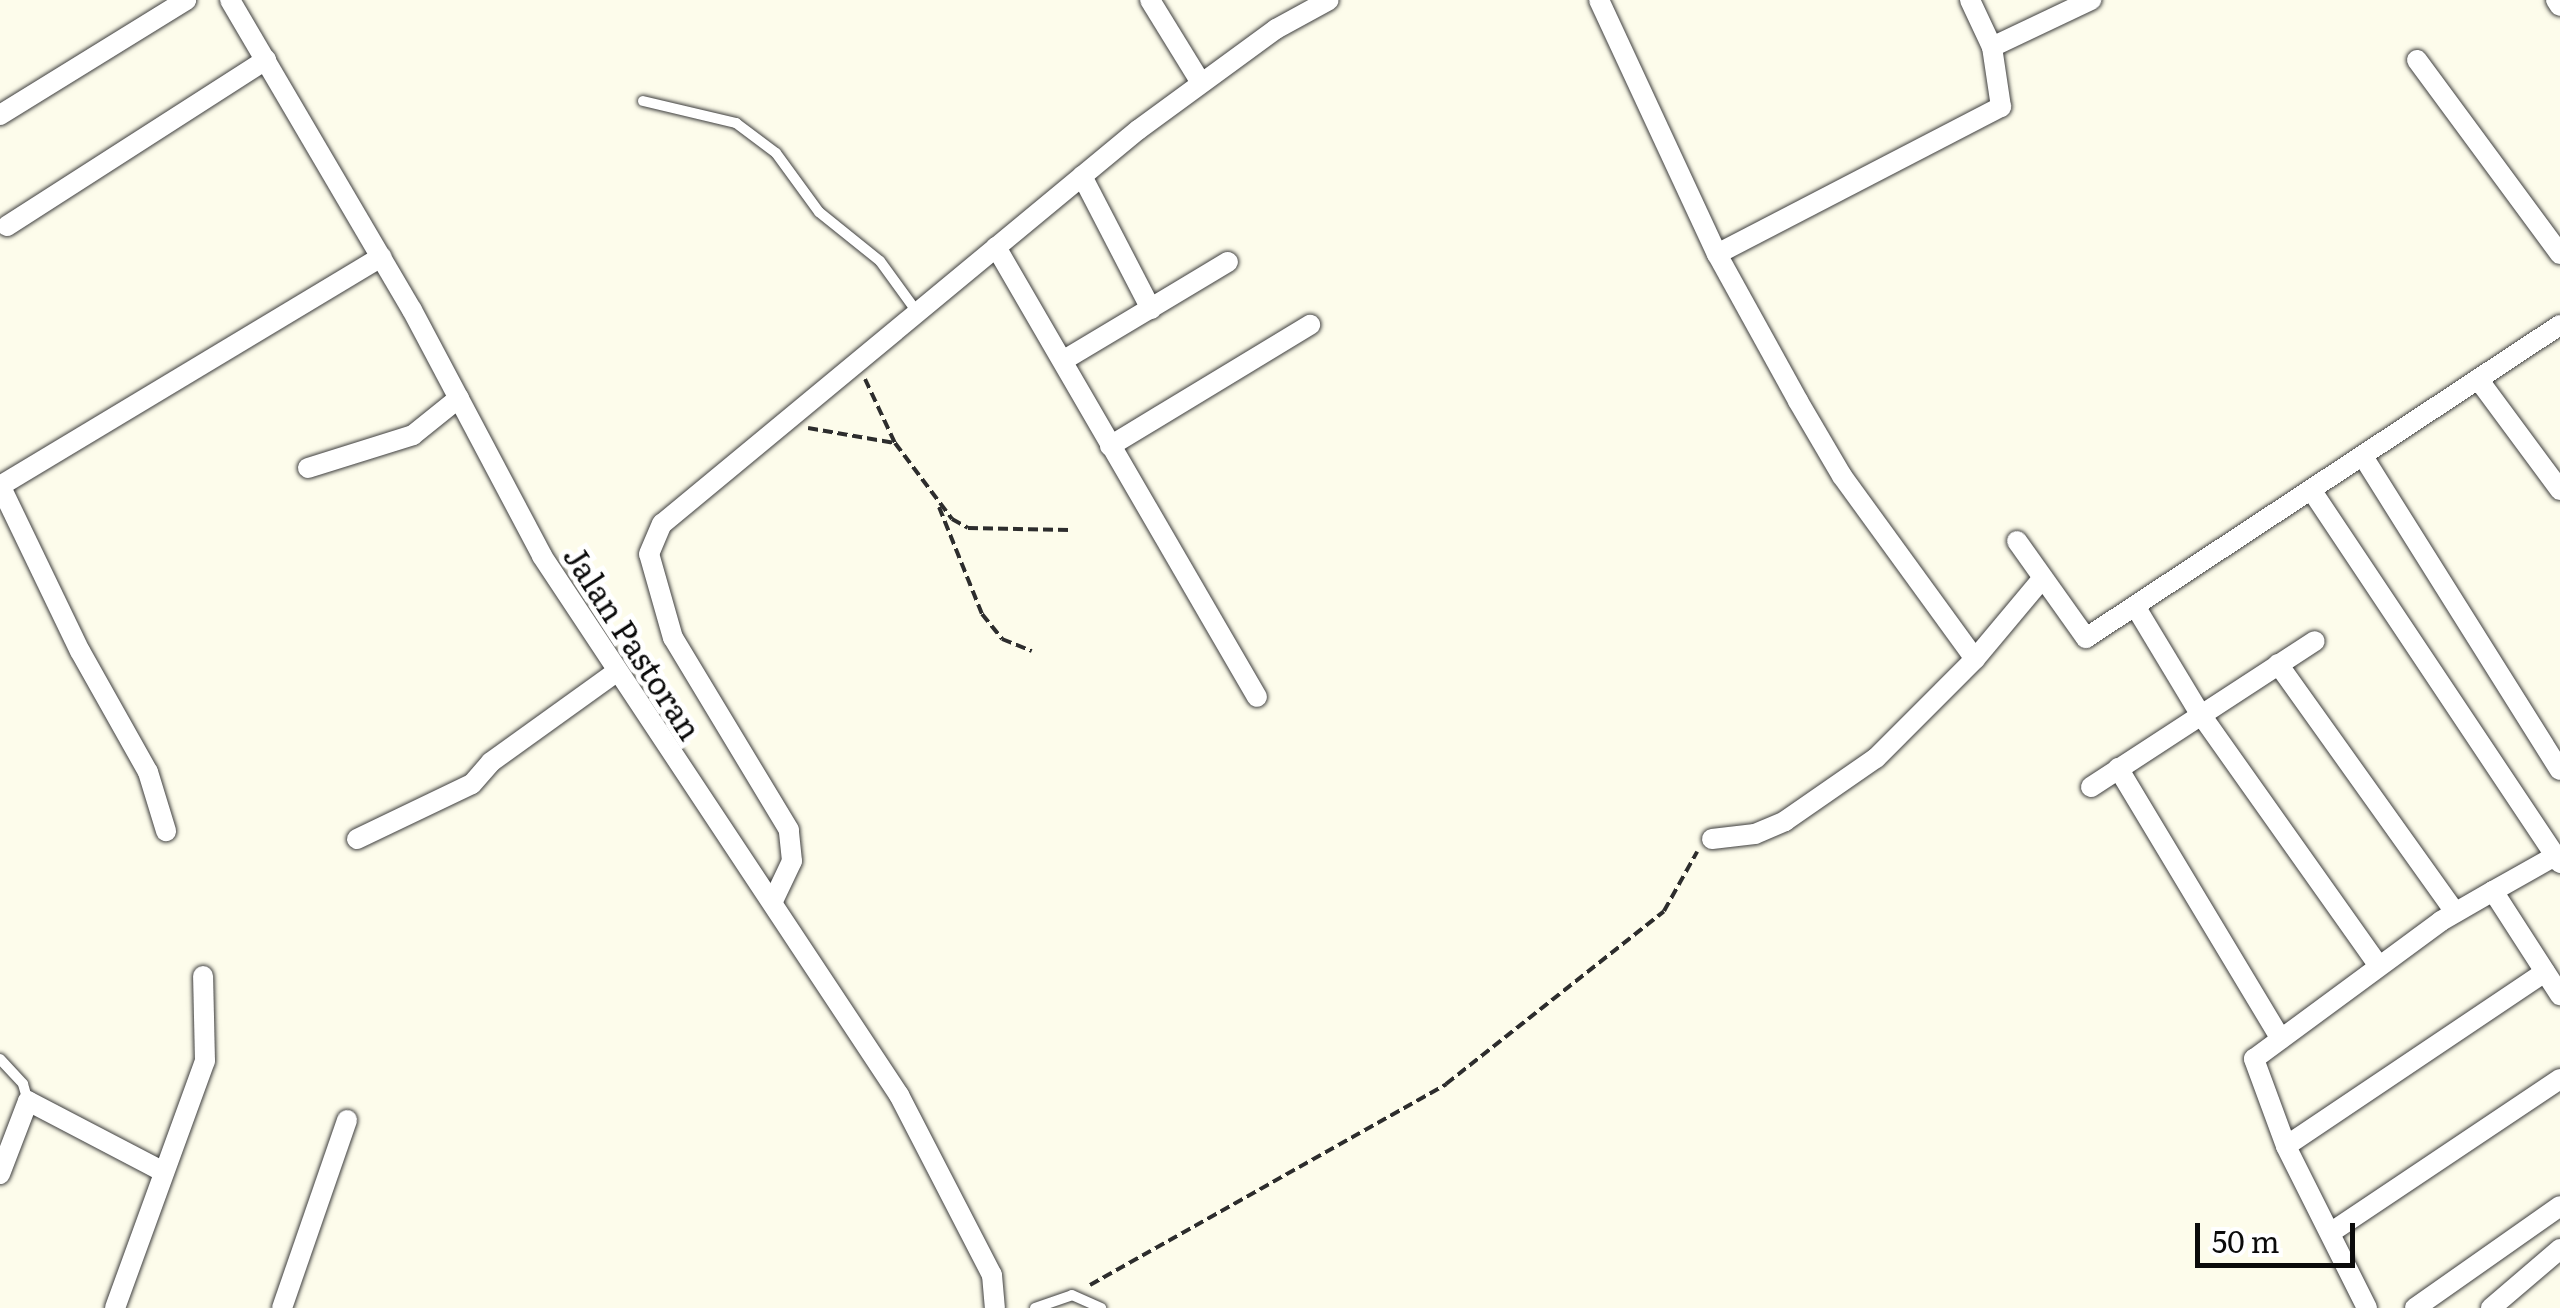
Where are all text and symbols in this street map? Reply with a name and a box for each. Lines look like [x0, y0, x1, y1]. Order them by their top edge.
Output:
street label: Jalan Pastoran [557, 538, 711, 746]
scale bar [2200, 1203, 2360, 1265]
text: 50 m [2212, 1218, 2280, 1262]

